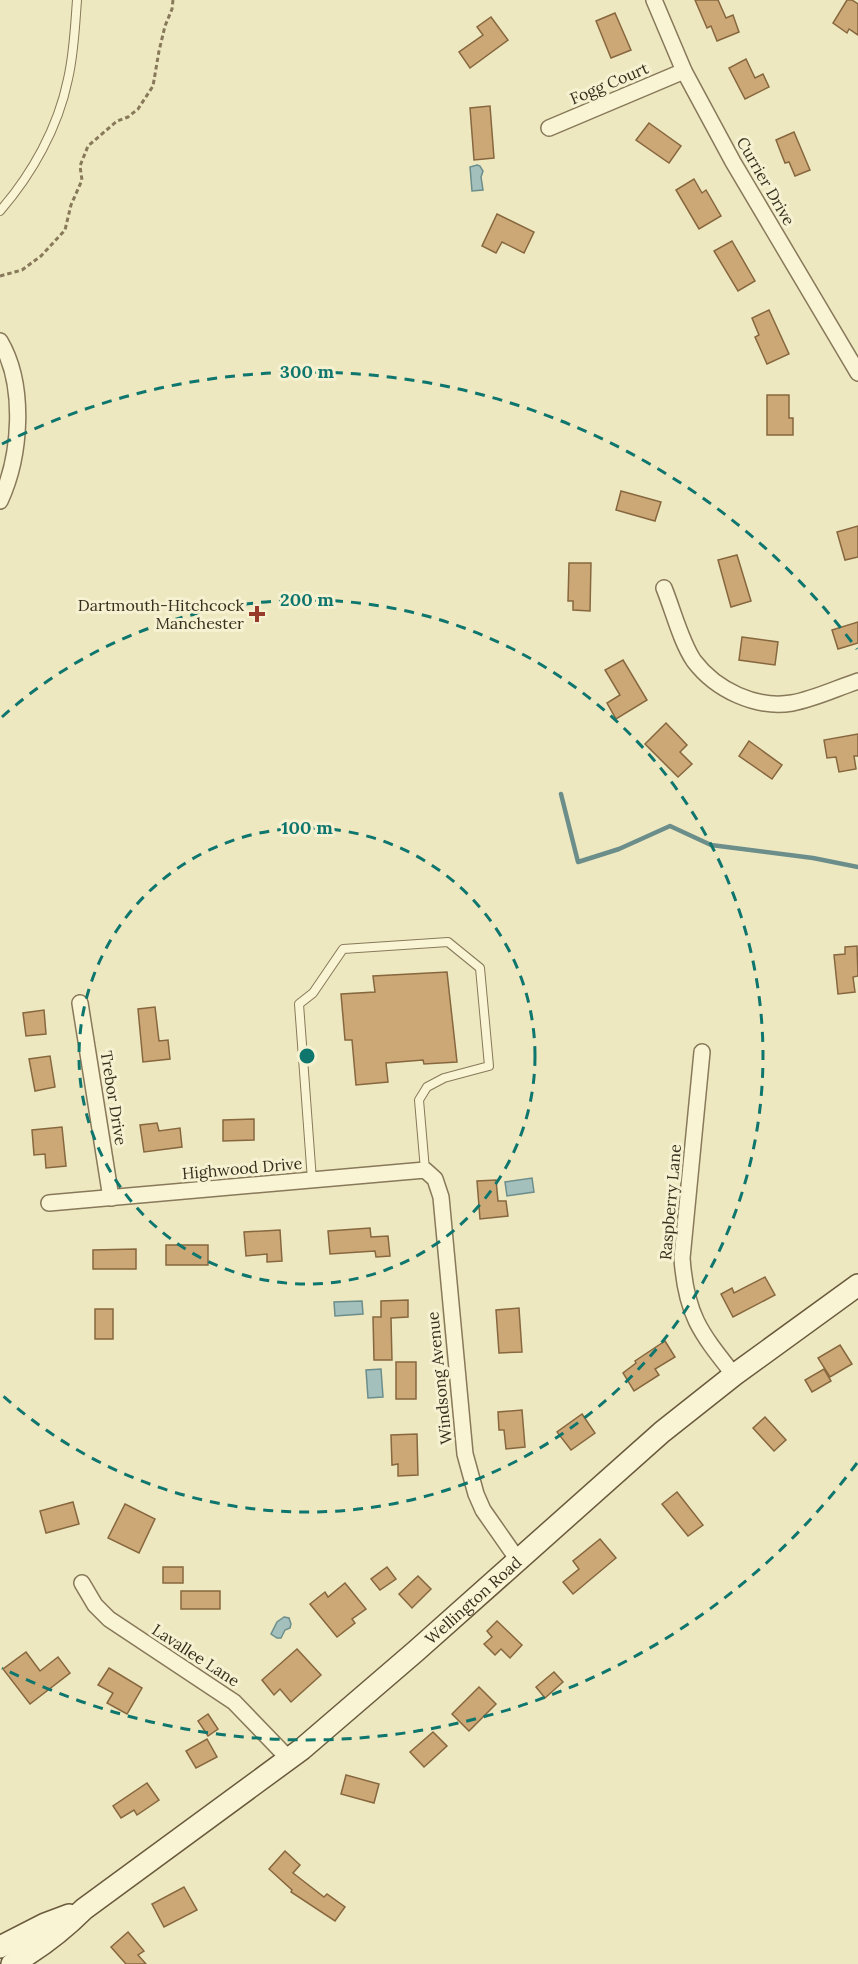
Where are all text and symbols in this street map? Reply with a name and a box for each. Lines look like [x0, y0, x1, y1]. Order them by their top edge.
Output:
street label: Fogg Court [567, 57, 652, 108]
street label: Currier Drive [733, 133, 800, 229]
text: 300 m [280, 360, 335, 383]
text: 200 m [280, 588, 334, 611]
place label: Dartmouth-Hitchcock Manchester [78, 595, 244, 633]
marker: Dartmouth-Hitchcock Manchester [248, 605, 266, 623]
text: 100 m [281, 816, 333, 839]
centre of rings [297, 1046, 317, 1066]
street label: Trebor Drive [97, 1049, 131, 1147]
street label: Raspberry Lane [655, 1143, 685, 1261]
street label: Highwood Drive [181, 1153, 303, 1183]
street label: Windsong Avenue [422, 1310, 456, 1445]
street label: Wellington Road [421, 1552, 526, 1648]
street label: Lavallee Lane [149, 1619, 244, 1691]

